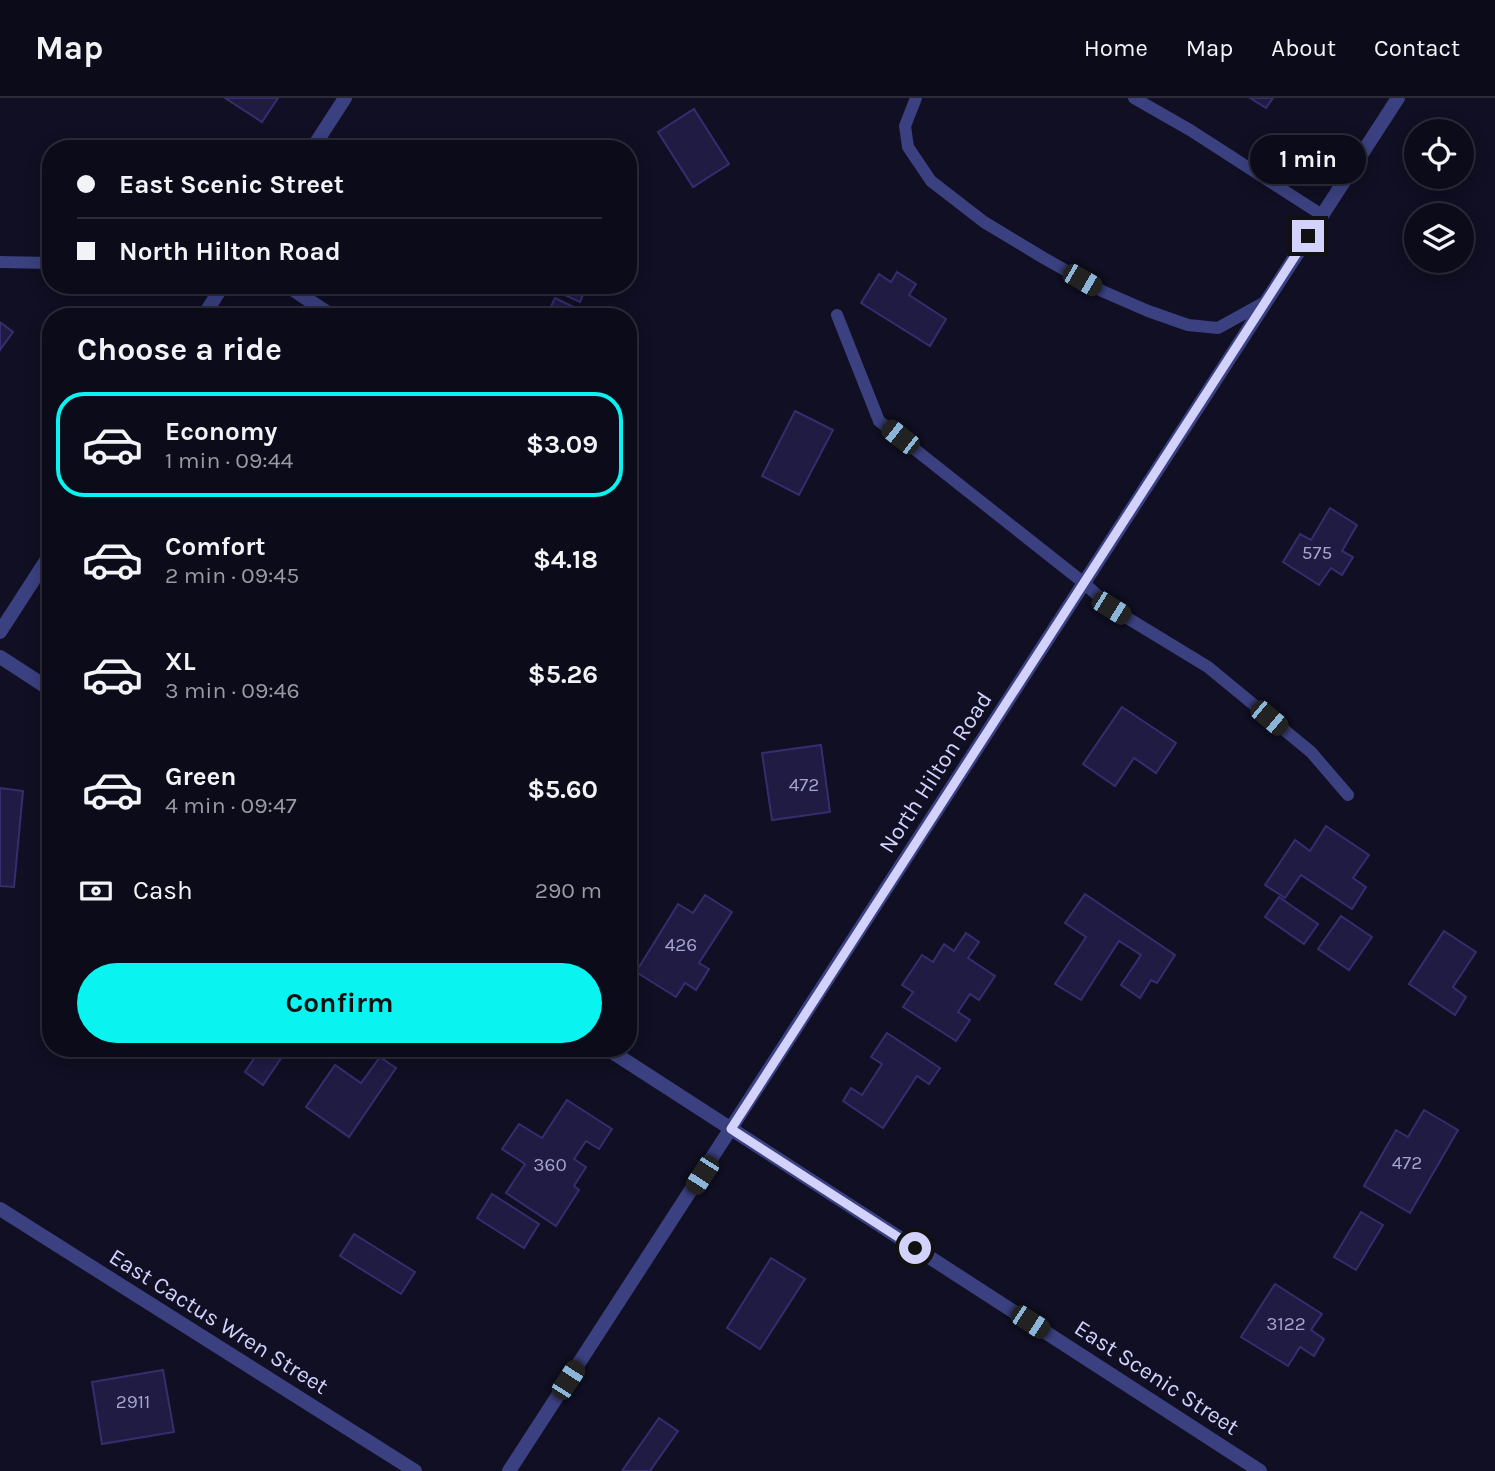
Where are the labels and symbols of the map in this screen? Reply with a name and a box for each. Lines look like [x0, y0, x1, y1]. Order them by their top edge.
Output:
callout: 1 min [1250, 135, 1366, 184]
route end [1292, 220, 1324, 252]
car [1059, 260, 1106, 300]
car [877, 416, 924, 458]
house number: 575 [1302, 542, 1332, 564]
car [1088, 588, 1135, 628]
street label: North Hilton Road [873, 687, 998, 858]
car [1247, 696, 1292, 740]
house number: 472 [789, 774, 819, 796]
house number: 426 [665, 934, 697, 956]
car [682, 1152, 723, 1198]
house number: 472 [1392, 1152, 1422, 1174]
house number: 360 [533, 1154, 567, 1176]
route start [899, 1232, 931, 1264]
street label: East Cactus Wren Street [104, 1243, 333, 1400]
car [1007, 1302, 1054, 1342]
house number: 3122 [1266, 1313, 1306, 1335]
street label: East Scenic Street [1069, 1314, 1244, 1441]
car [548, 1357, 589, 1403]
house number: 2911 [116, 1391, 150, 1413]

